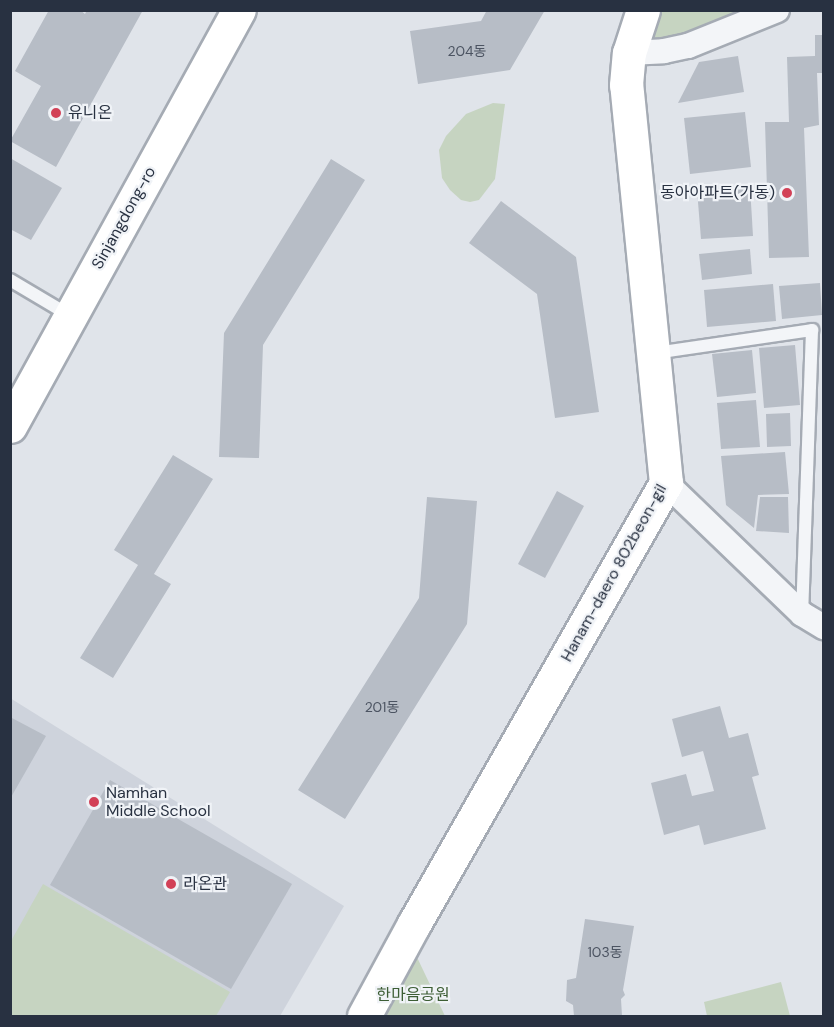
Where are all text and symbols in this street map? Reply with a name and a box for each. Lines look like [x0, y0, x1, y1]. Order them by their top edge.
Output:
house number: 204동 [448, 43, 486, 59]
place label: 유니온 [68, 103, 112, 123]
marker: 유니온 [49, 106, 63, 120]
street label: Sinjangdong-ro [88, 163, 160, 273]
place label: 동아아파트(가동) [660, 183, 775, 203]
marker: 동아아파트(가동) [780, 186, 794, 200]
street label: Hanam-daero 802beon-gil [557, 481, 671, 665]
house number: 201동 [365, 699, 399, 715]
place label: Namhan Middle School [106, 783, 210, 821]
marker: Namhan Middle School [87, 795, 101, 809]
place label: 라온관 [183, 874, 227, 894]
marker: 라온관 [164, 877, 178, 891]
house number: 103동 [587, 944, 623, 960]
park label: 한마음공원 [376, 985, 450, 1005]

